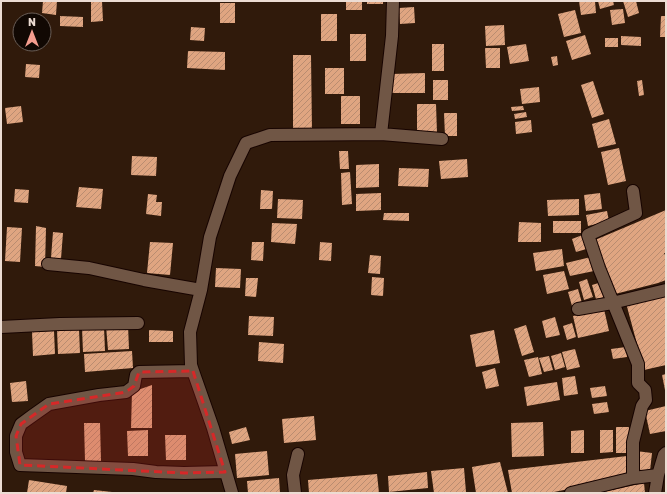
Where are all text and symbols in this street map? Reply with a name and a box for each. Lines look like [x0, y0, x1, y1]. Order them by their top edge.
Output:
north arrow [12, 12, 52, 52]
text: N [28, 16, 36, 29]

